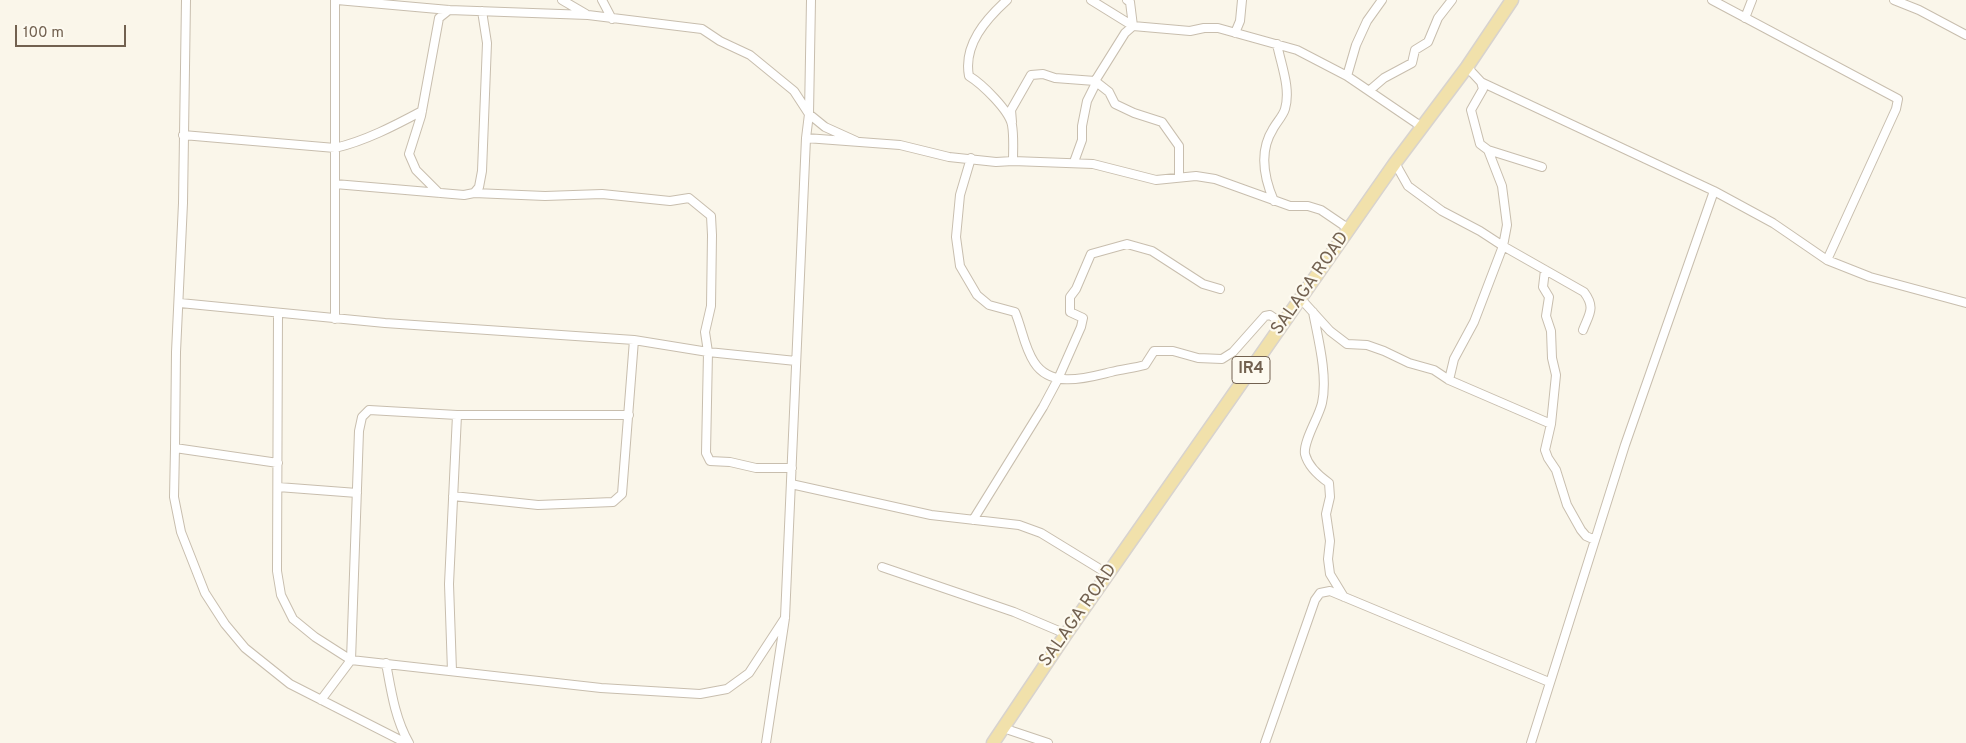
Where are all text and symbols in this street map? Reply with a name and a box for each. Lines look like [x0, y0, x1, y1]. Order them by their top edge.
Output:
scale bar [18, 15, 129, 47]
text: 100 m [23, 24, 64, 43]
street label: SALAGA ROAD [1268, 228, 1354, 340]
road number: IR4 [1232, 356, 1270, 384]
street label: SALAGA ROAD [1036, 560, 1122, 672]

